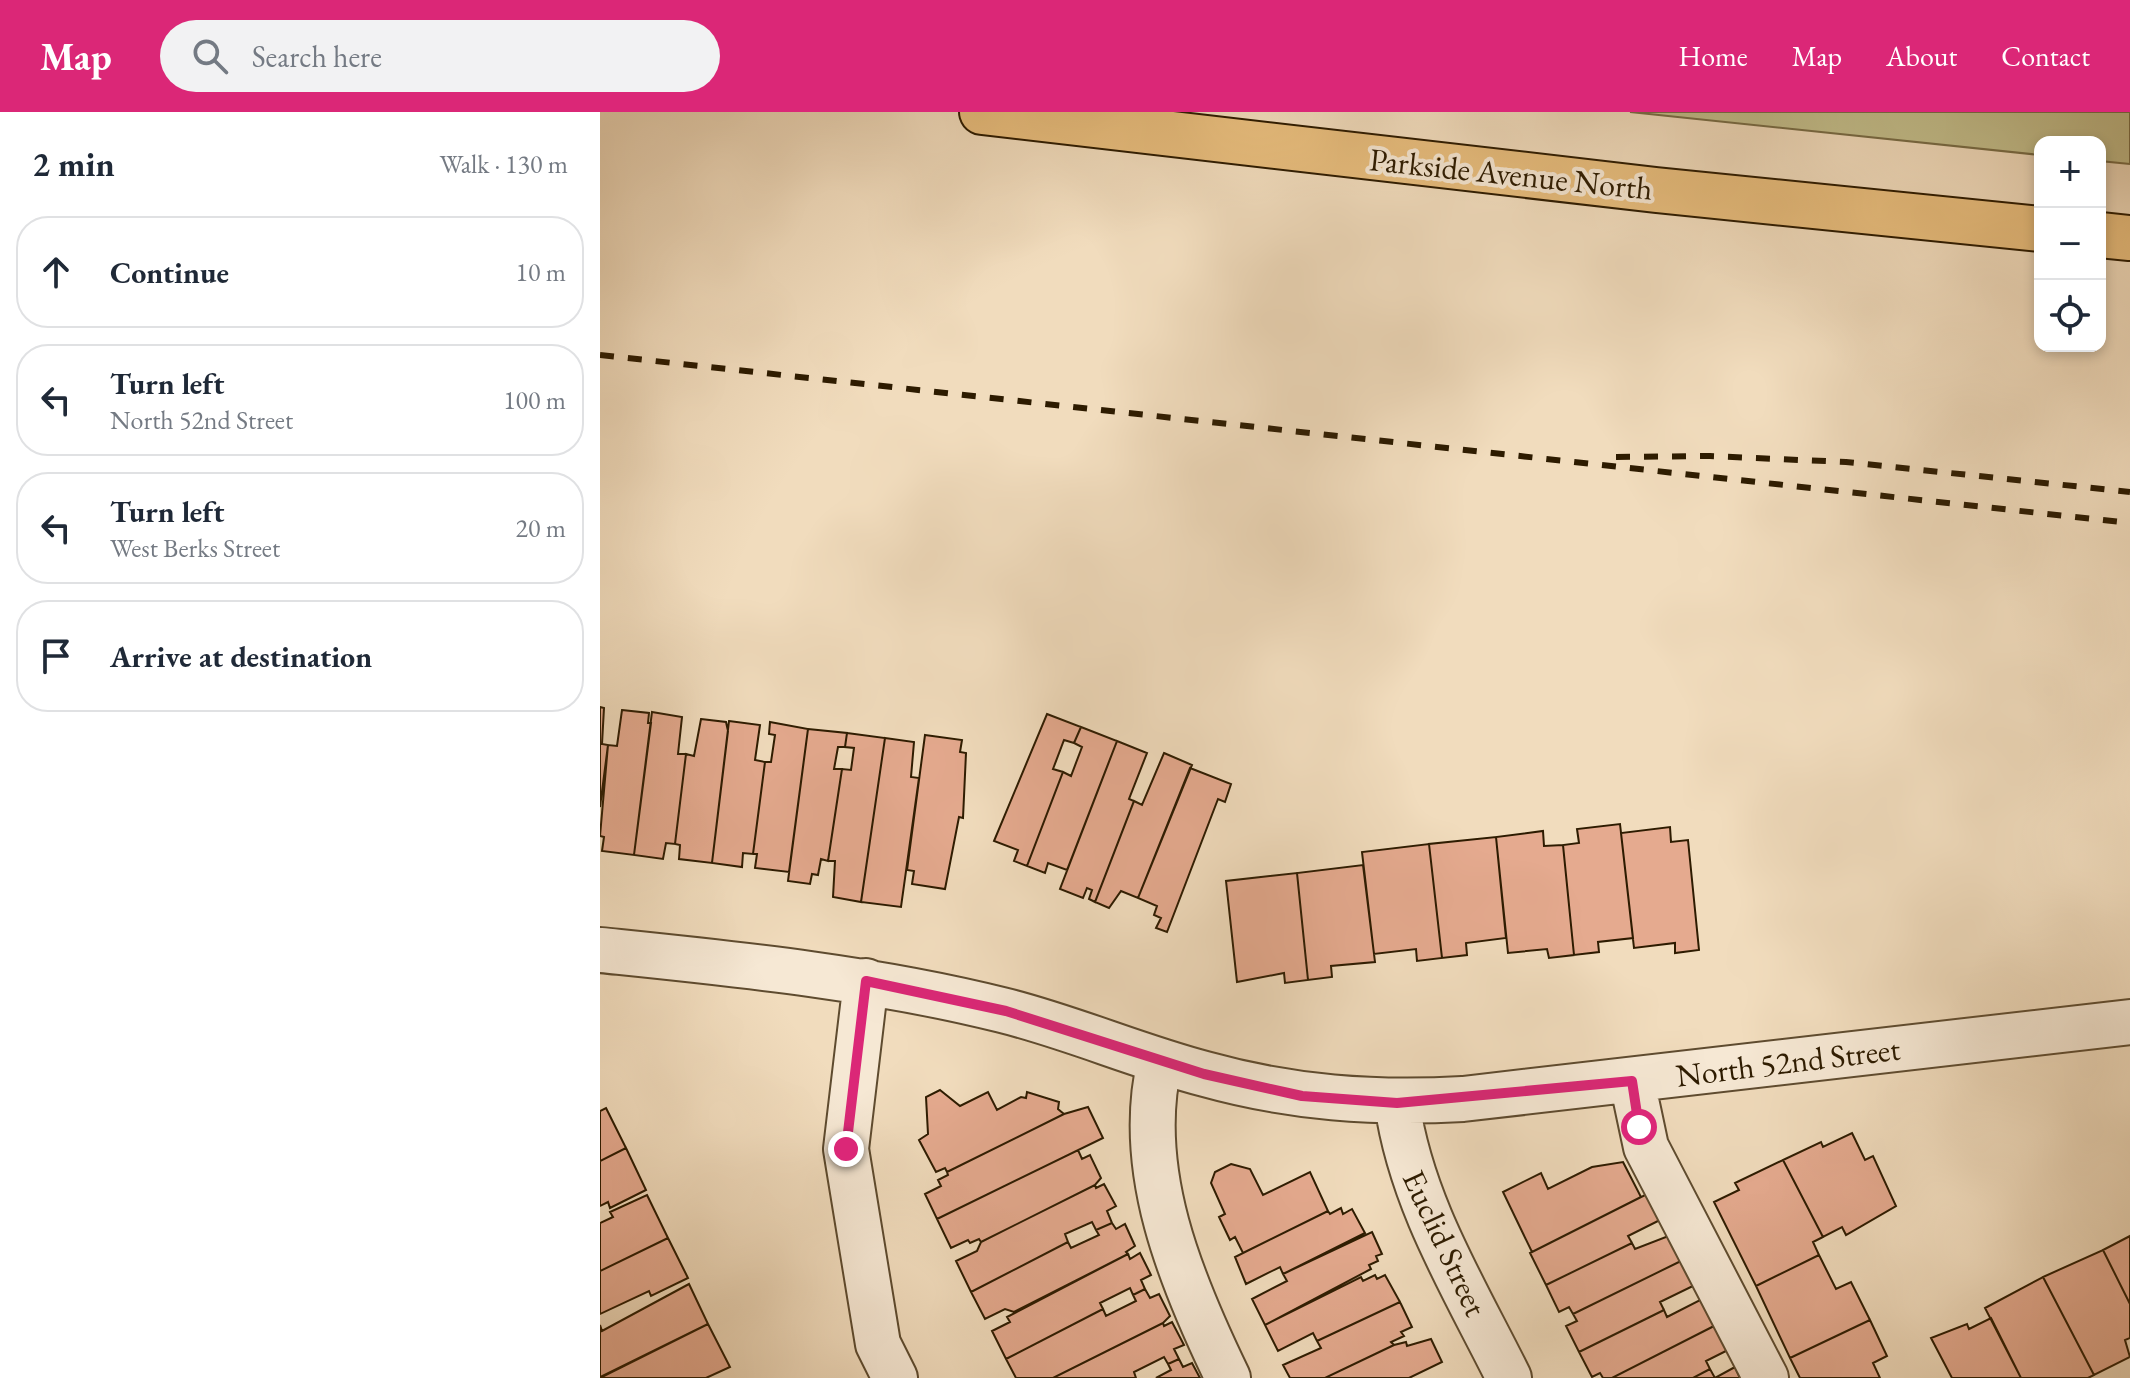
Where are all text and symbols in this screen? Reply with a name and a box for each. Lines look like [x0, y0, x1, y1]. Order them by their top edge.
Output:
search box [160, 20, 720, 92]
text: Map [40, 32, 112, 81]
icon: search [188, 34, 232, 78]
text: Search here [252, 37, 382, 76]
text: Home [1678, 38, 1748, 74]
text: Map [1792, 38, 1842, 74]
text: About [1886, 38, 1957, 74]
text: Contact [2001, 38, 2090, 74]
map controls [2034, 136, 2106, 352]
button: + [2034, 136, 2106, 208]
street label: Parkside Avenue North [1367, 138, 1655, 210]
text: 2 min [32, 142, 115, 186]
text: Walk · 130 m [440, 147, 568, 181]
button: − [2034, 208, 2106, 280]
icon: ahead [34, 250, 78, 294]
text: Continue [110, 253, 229, 292]
text: 10 m [516, 255, 566, 289]
button: locate [2034, 280, 2106, 352]
text: Turn left [110, 364, 224, 403]
icon: left [34, 378, 78, 422]
text: 100 m [503, 383, 566, 417]
text: North 52nd Street [110, 403, 293, 437]
text: Turn left [110, 492, 224, 531]
icon: left [34, 506, 78, 550]
text: 20 m [516, 511, 566, 545]
text: West Berks Street [110, 531, 280, 565]
icon: arrive [34, 634, 78, 678]
text: Arrive at destination [110, 637, 372, 676]
street label: North 52nd Street [1674, 1027, 1902, 1097]
route start [1621, 1109, 1657, 1145]
route end [828, 1131, 864, 1167]
street label: Euclid Street [1393, 1163, 1497, 1323]

